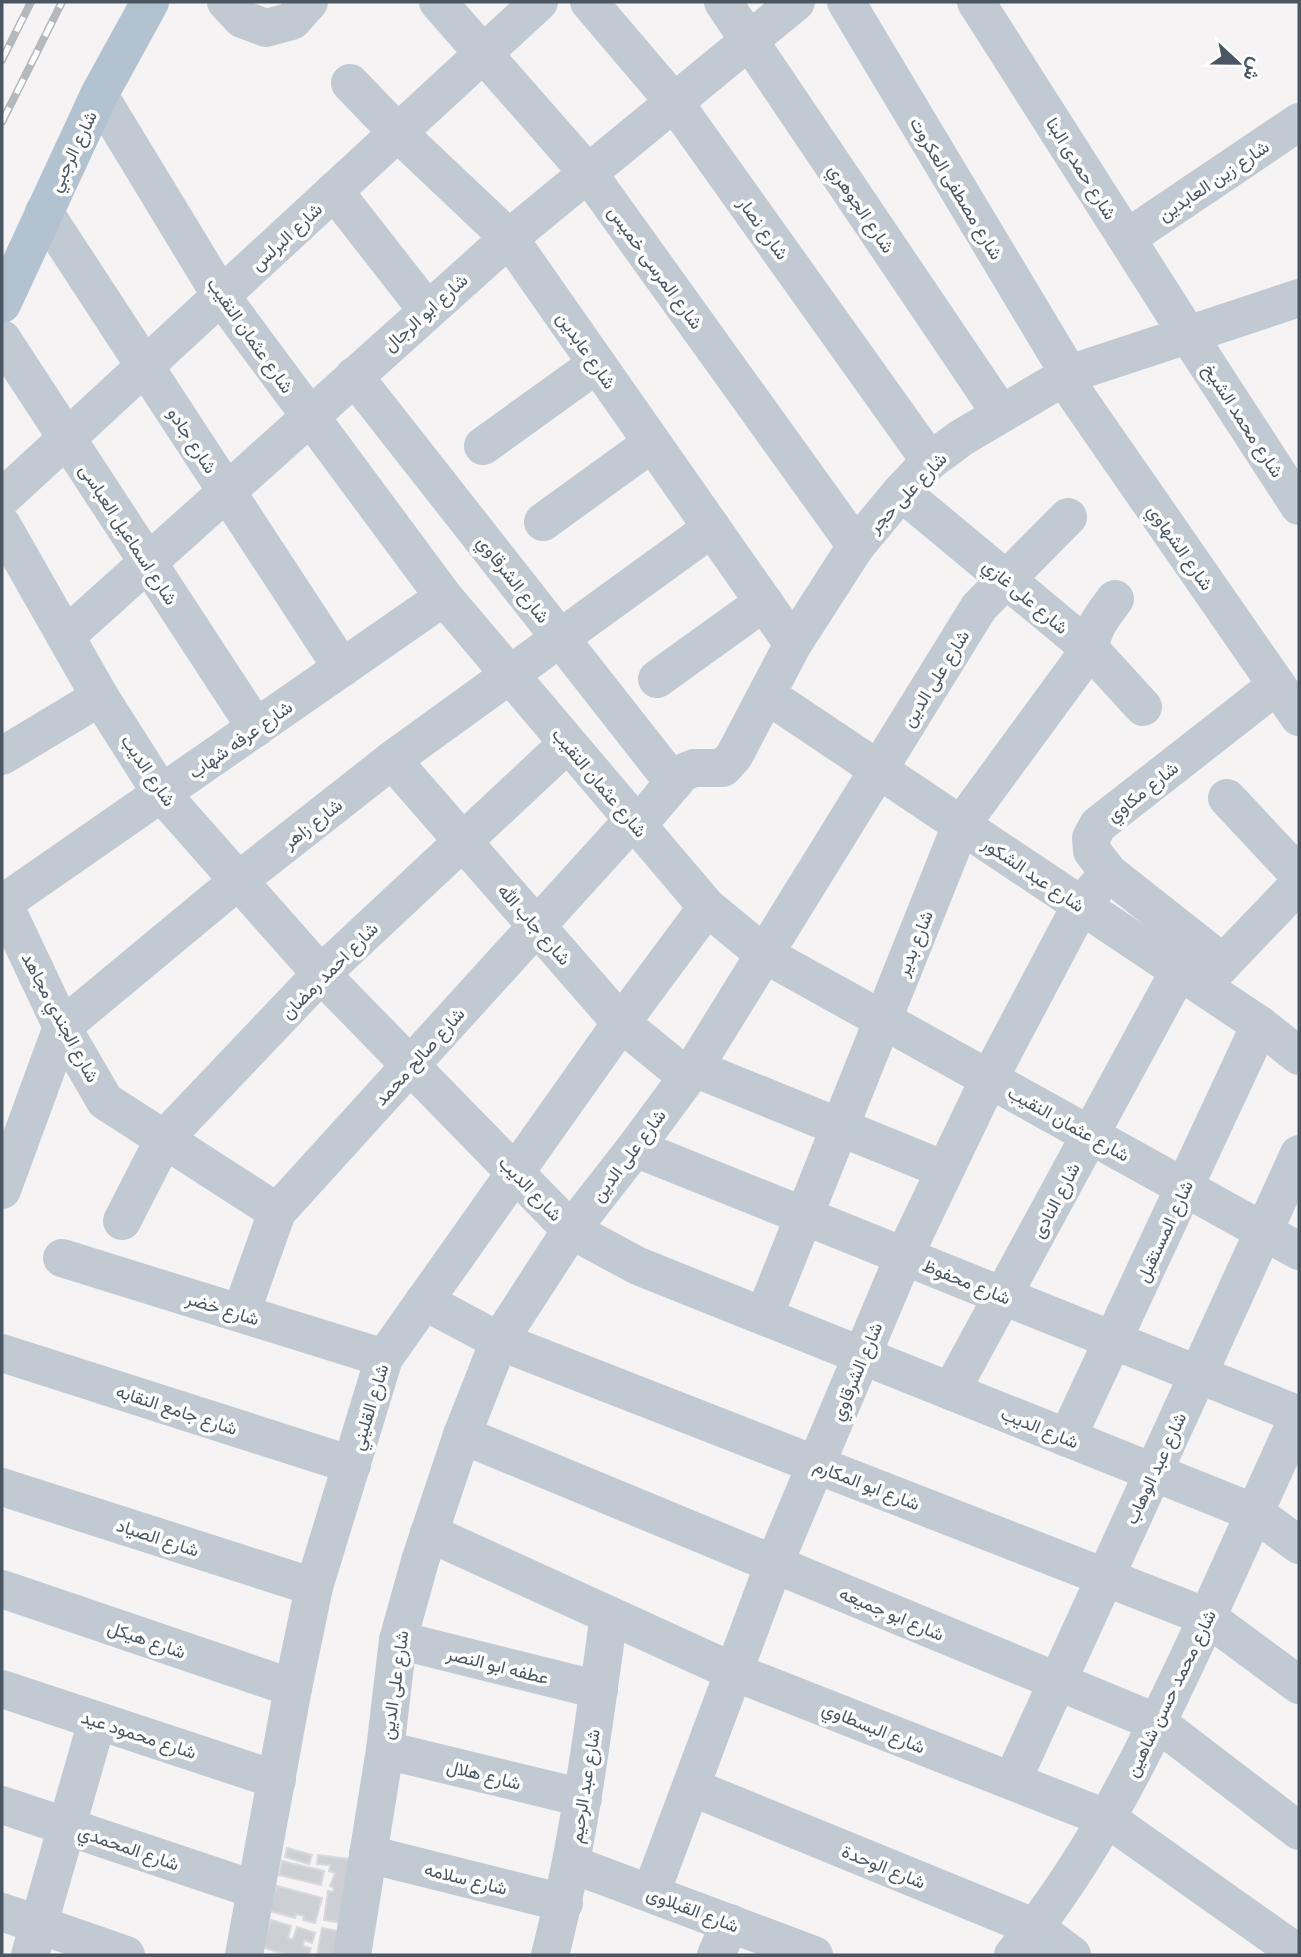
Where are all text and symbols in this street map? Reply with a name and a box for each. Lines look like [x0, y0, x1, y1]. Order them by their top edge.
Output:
north arrow [1203, 28, 1273, 98]
text: ش [1238, 54, 1269, 85]
street label: شارع الرجبي [43, 107, 106, 197]
street label: شارع مصطفى العكروت [904, 113, 1008, 264]
street label: شارع حمدى البنا [1040, 113, 1122, 224]
street label: شارع زين العابدين [1153, 135, 1274, 227]
street label: شارع الجوهري [820, 159, 900, 259]
street label: شارع نصار [732, 192, 794, 265]
street label: شارع البرلس [246, 197, 328, 276]
street label: شارع المرسى خميس [602, 201, 708, 334]
street label: شارع ابو الرجال [378, 268, 473, 357]
street label: شارع عثمان النقيب [201, 273, 299, 398]
street label: شارع عابدين [551, 307, 622, 394]
street label: شارع محمد الشيخ [1197, 359, 1289, 482]
street label: شارع جادو [162, 403, 222, 478]
street label: شارع على حجر [863, 447, 952, 539]
street label: شارع اسماعيل العباسى [74, 459, 183, 610]
street label: شارع الشهاوي [1139, 500, 1219, 597]
street label: شارع الشرقاوي [469, 531, 555, 630]
street label: شارع على غازي [976, 554, 1073, 642]
street label: شارع على الدين [896, 625, 975, 732]
street label: شارع عرفه شهاب [184, 695, 297, 784]
street label: شارع عثمان النقيب [546, 723, 652, 842]
street label: شارع الديب [115, 730, 181, 811]
street label: شارع مكاوي [1102, 756, 1185, 830]
street label: شارع زاهر [277, 793, 347, 855]
street label: شارع عبد الشكور [977, 831, 1089, 918]
street label: شارع جاب الله [492, 879, 576, 970]
street label: شارع بدير [891, 907, 939, 981]
street label: شارع احمد رمضان [276, 917, 383, 1024]
street label: شارع الجندي مجاهد [13, 948, 104, 1088]
street label: شارع صالح محمد [369, 1002, 470, 1111]
street label: شارع عثمان النقيب [1003, 1080, 1134, 1167]
street label: شارع على الدين [586, 1104, 672, 1207]
street label: شارع الديب [493, 1151, 567, 1227]
street label: شارع النادى [1026, 1159, 1086, 1242]
street label: شارع المستقبل [1131, 1177, 1199, 1286]
street label: شارع محفوظ [919, 1253, 1014, 1310]
street label: شارع خضر [182, 1286, 262, 1331]
street label: شارع الشرقاوي [825, 1319, 891, 1425]
street label: شارع القليني [345, 1361, 397, 1454]
street label: شارع جامع النقابه [113, 1379, 240, 1441]
street label: شارع الديب [997, 1401, 1082, 1454]
street label: شارع عبد الوهاب [1120, 1409, 1192, 1528]
street label: شارع ابو المكارم [810, 1454, 923, 1516]
street label: شارع الصياد [113, 1513, 202, 1563]
street label: شارع ابو جميعه [836, 1581, 947, 1647]
street label: شارع محمد حسن شاهين [1120, 1606, 1222, 1781]
street label: شارع هيكل [104, 1615, 189, 1664]
street label: شارع على الدين [375, 1629, 415, 1741]
street label: عطفه ابو النصر [444, 1641, 551, 1689]
street label: شارع البسطاوي [817, 1696, 929, 1762]
street label: شارع محمود عيد [78, 1705, 199, 1765]
street label: شارع عبد الرحيم [564, 1727, 606, 1845]
street label: شارع هلال [444, 1754, 523, 1796]
street label: شارع المحمدي [74, 1819, 182, 1879]
street label: شارع الوحدة [838, 1839, 929, 1895]
street label: شارع سلامه [422, 1857, 510, 1901]
street label: شارع القبلاوى [643, 1881, 742, 1938]

